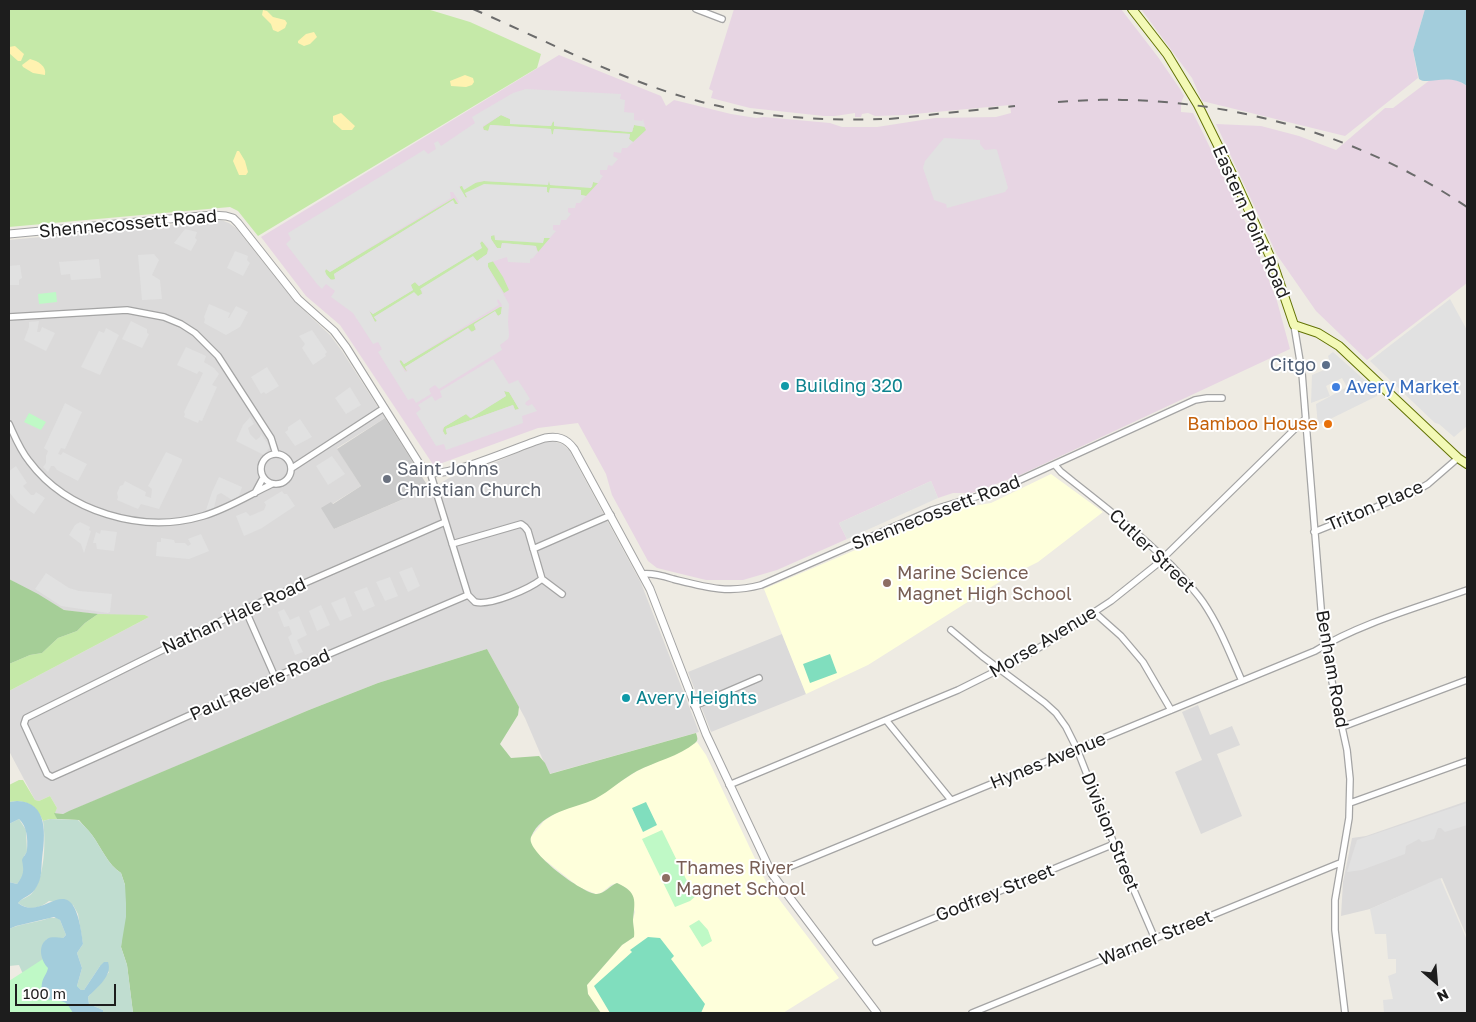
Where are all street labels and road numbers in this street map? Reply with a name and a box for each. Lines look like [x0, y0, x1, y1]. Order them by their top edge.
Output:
street label: Eastern Point Road [1208, 142, 1294, 302]
street label: Shennecossett Road [38, 205, 218, 243]
street label: Shennecossett Road [849, 471, 1023, 555]
street label: Triton Place [1323, 476, 1427, 536]
street label: Cutler Street [1105, 505, 1199, 597]
street label: Nathan Hale Road [159, 573, 309, 659]
street label: Morse Avenue [985, 602, 1101, 682]
street label: Benham Road [1311, 608, 1353, 730]
street label: Paul Revere Road [187, 644, 333, 726]
street label: Hynes Avenue [987, 728, 1109, 794]
street label: Division Street [1076, 769, 1144, 895]
street label: Godfrey Street [933, 859, 1057, 927]
street label: Warner Street [1096, 905, 1216, 971]

